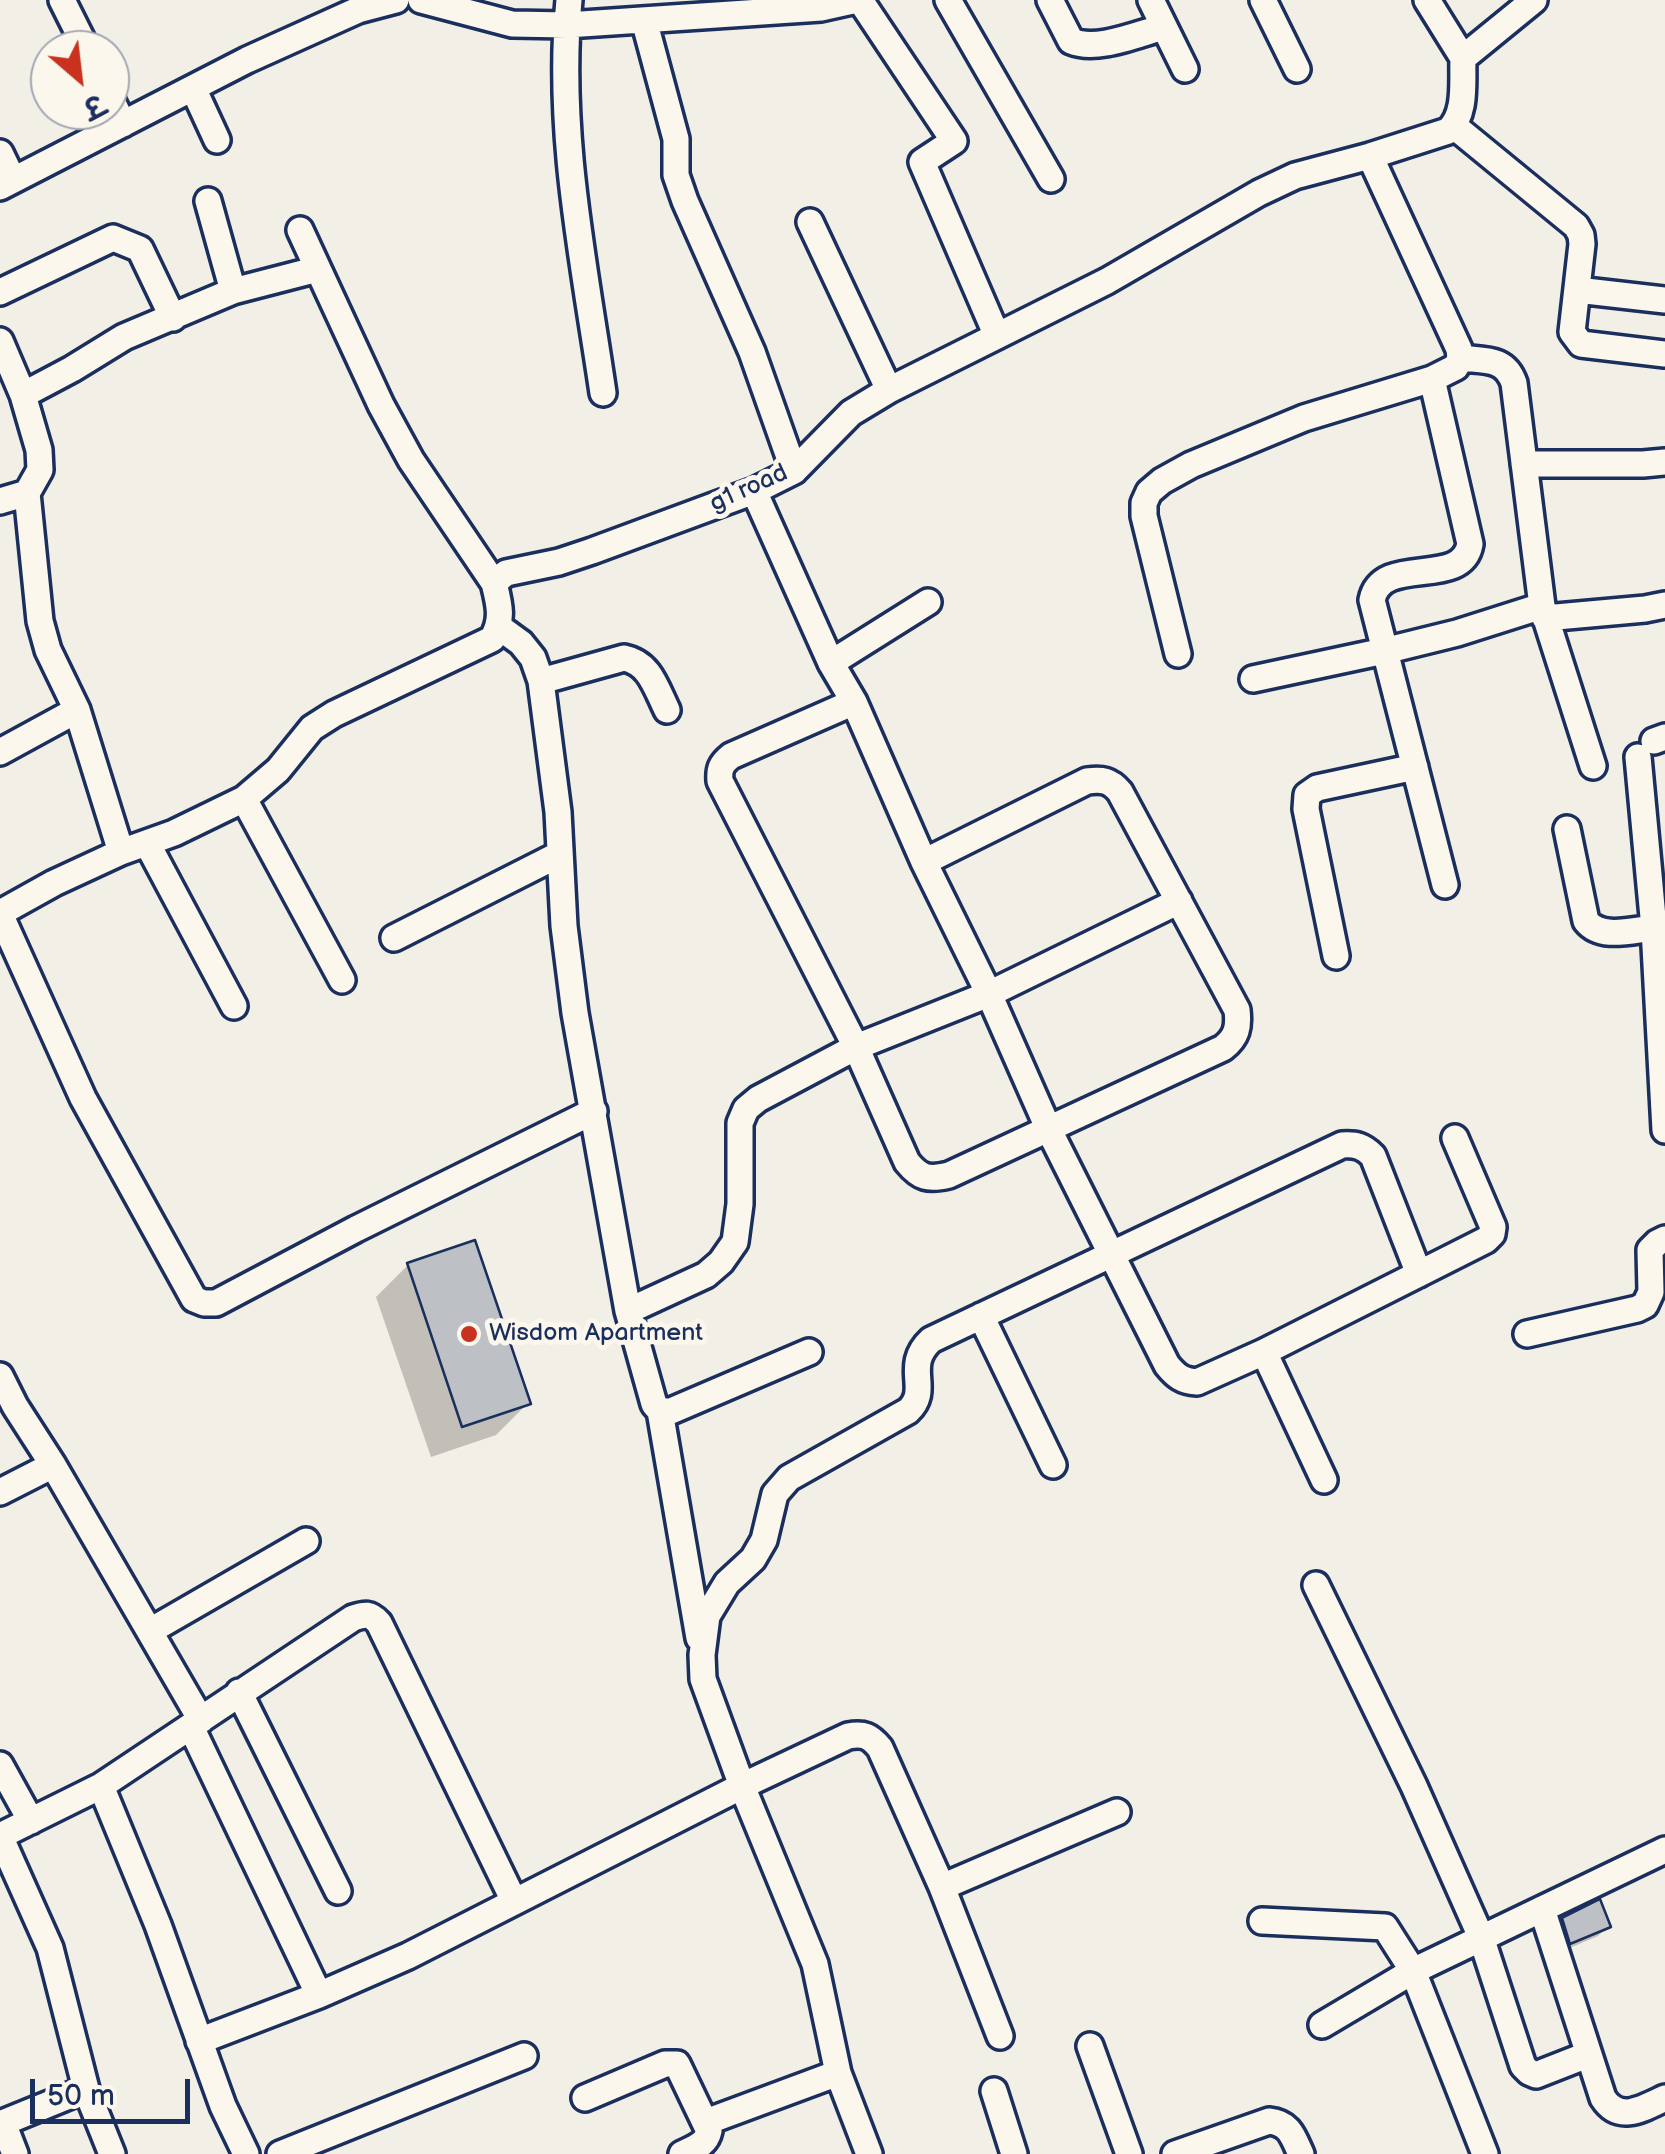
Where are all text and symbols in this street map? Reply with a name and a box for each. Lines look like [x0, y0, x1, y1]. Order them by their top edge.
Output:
north arrow [30, 30, 130, 130]
text: उ [77, 86, 109, 124]
street label: g1 road [705, 459, 793, 519]
place label: Wisdom Apartment [489, 1319, 703, 1349]
marker: Wisdom Apartment [458, 1323, 480, 1345]
scale bar [35, 2059, 195, 2121]
text: 50 m [47, 2078, 115, 2114]

